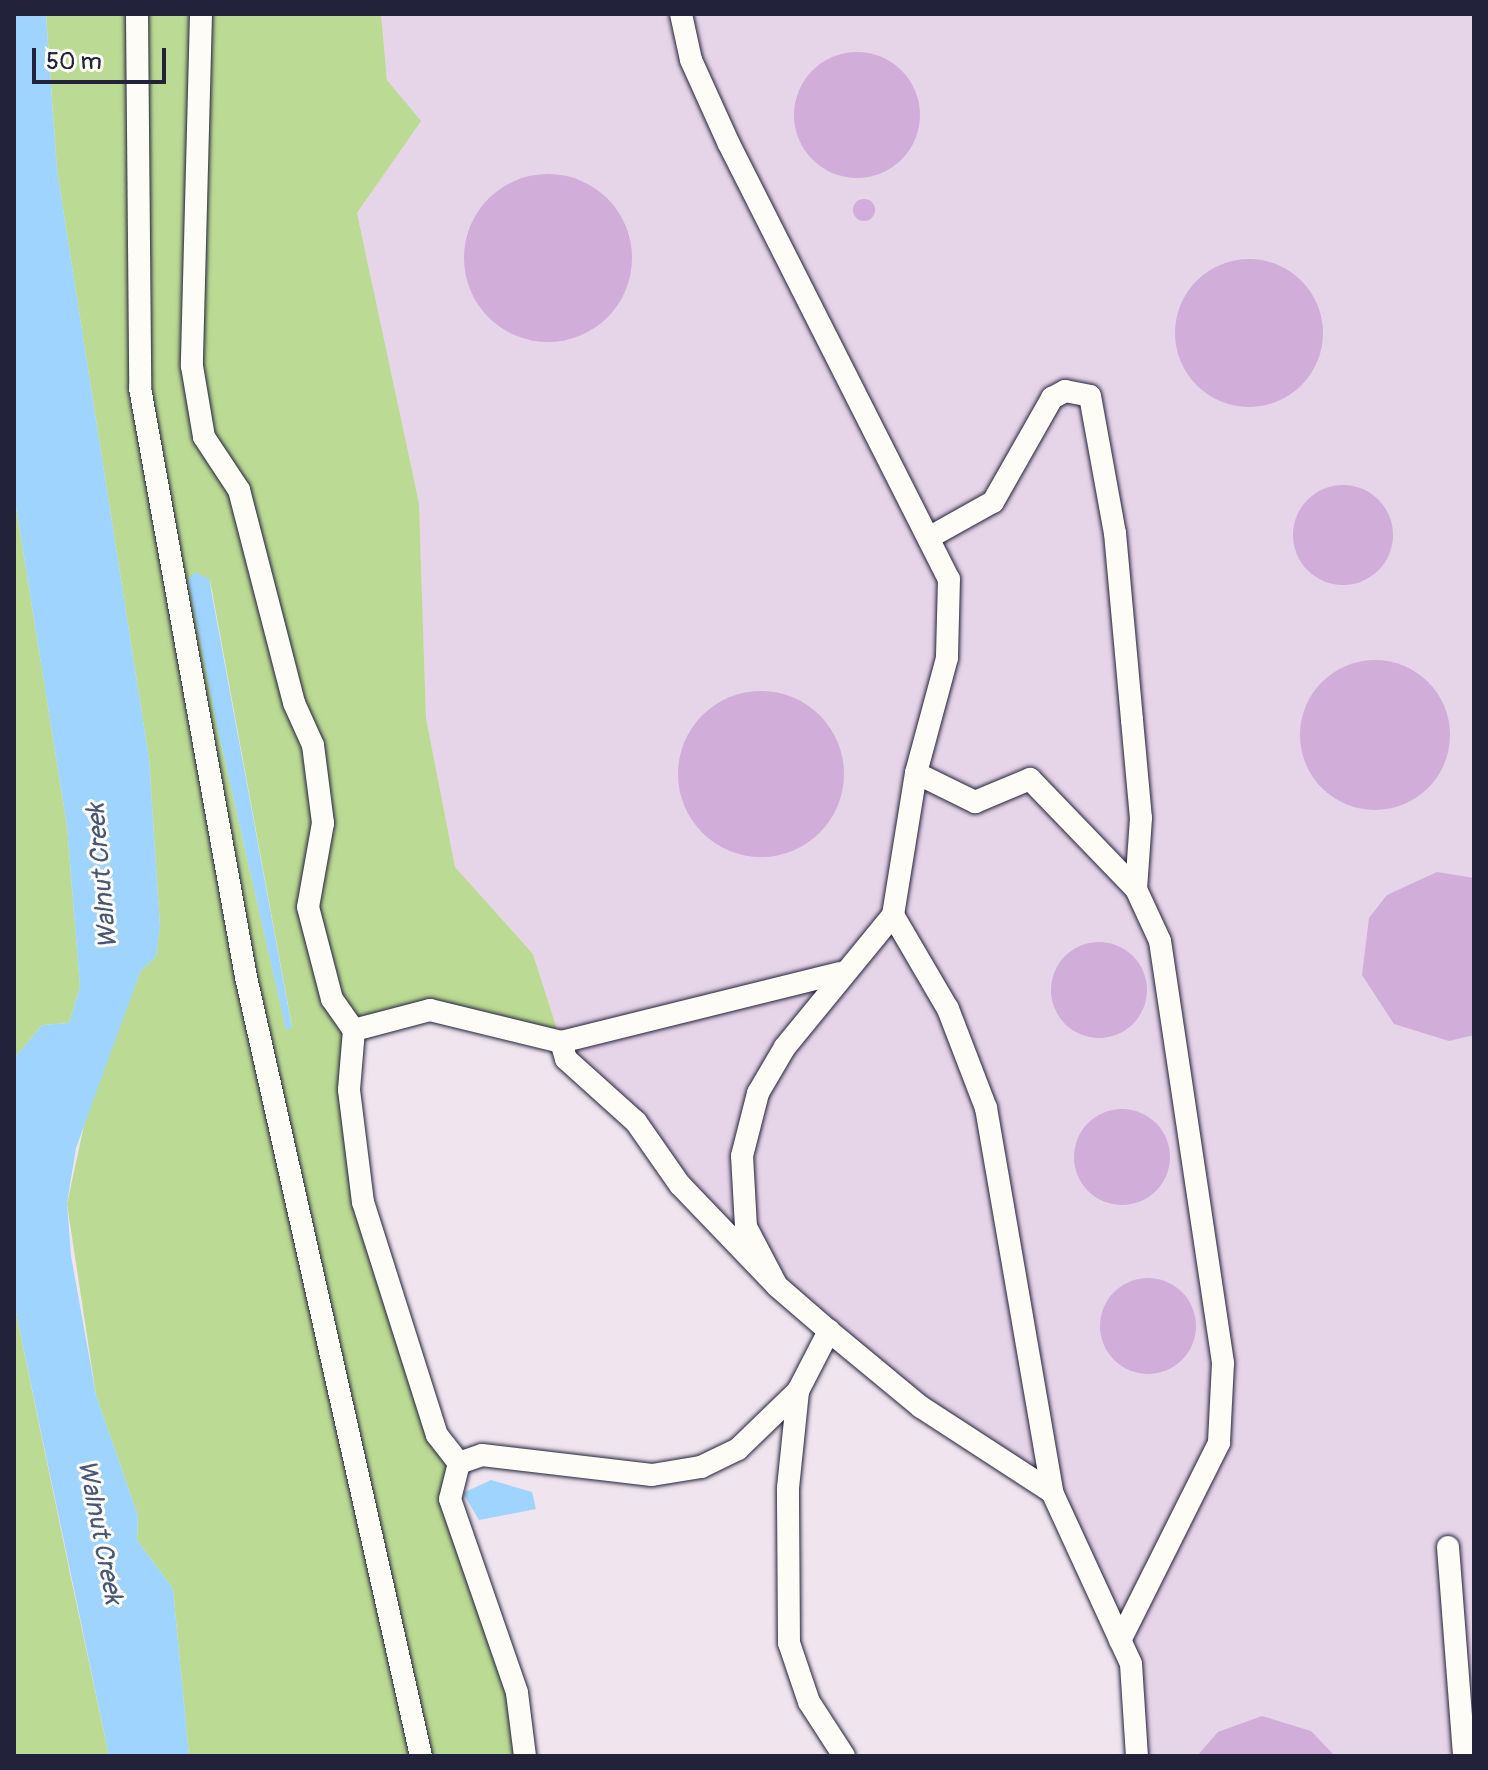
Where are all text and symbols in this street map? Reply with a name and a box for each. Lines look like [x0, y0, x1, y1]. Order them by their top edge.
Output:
scale bar [36, 32, 170, 82]
text: 50 m [46, 47, 102, 76]
water label: Walnut Creek [81, 802, 125, 950]
water label: Walnut Creek [70, 1458, 128, 1606]

